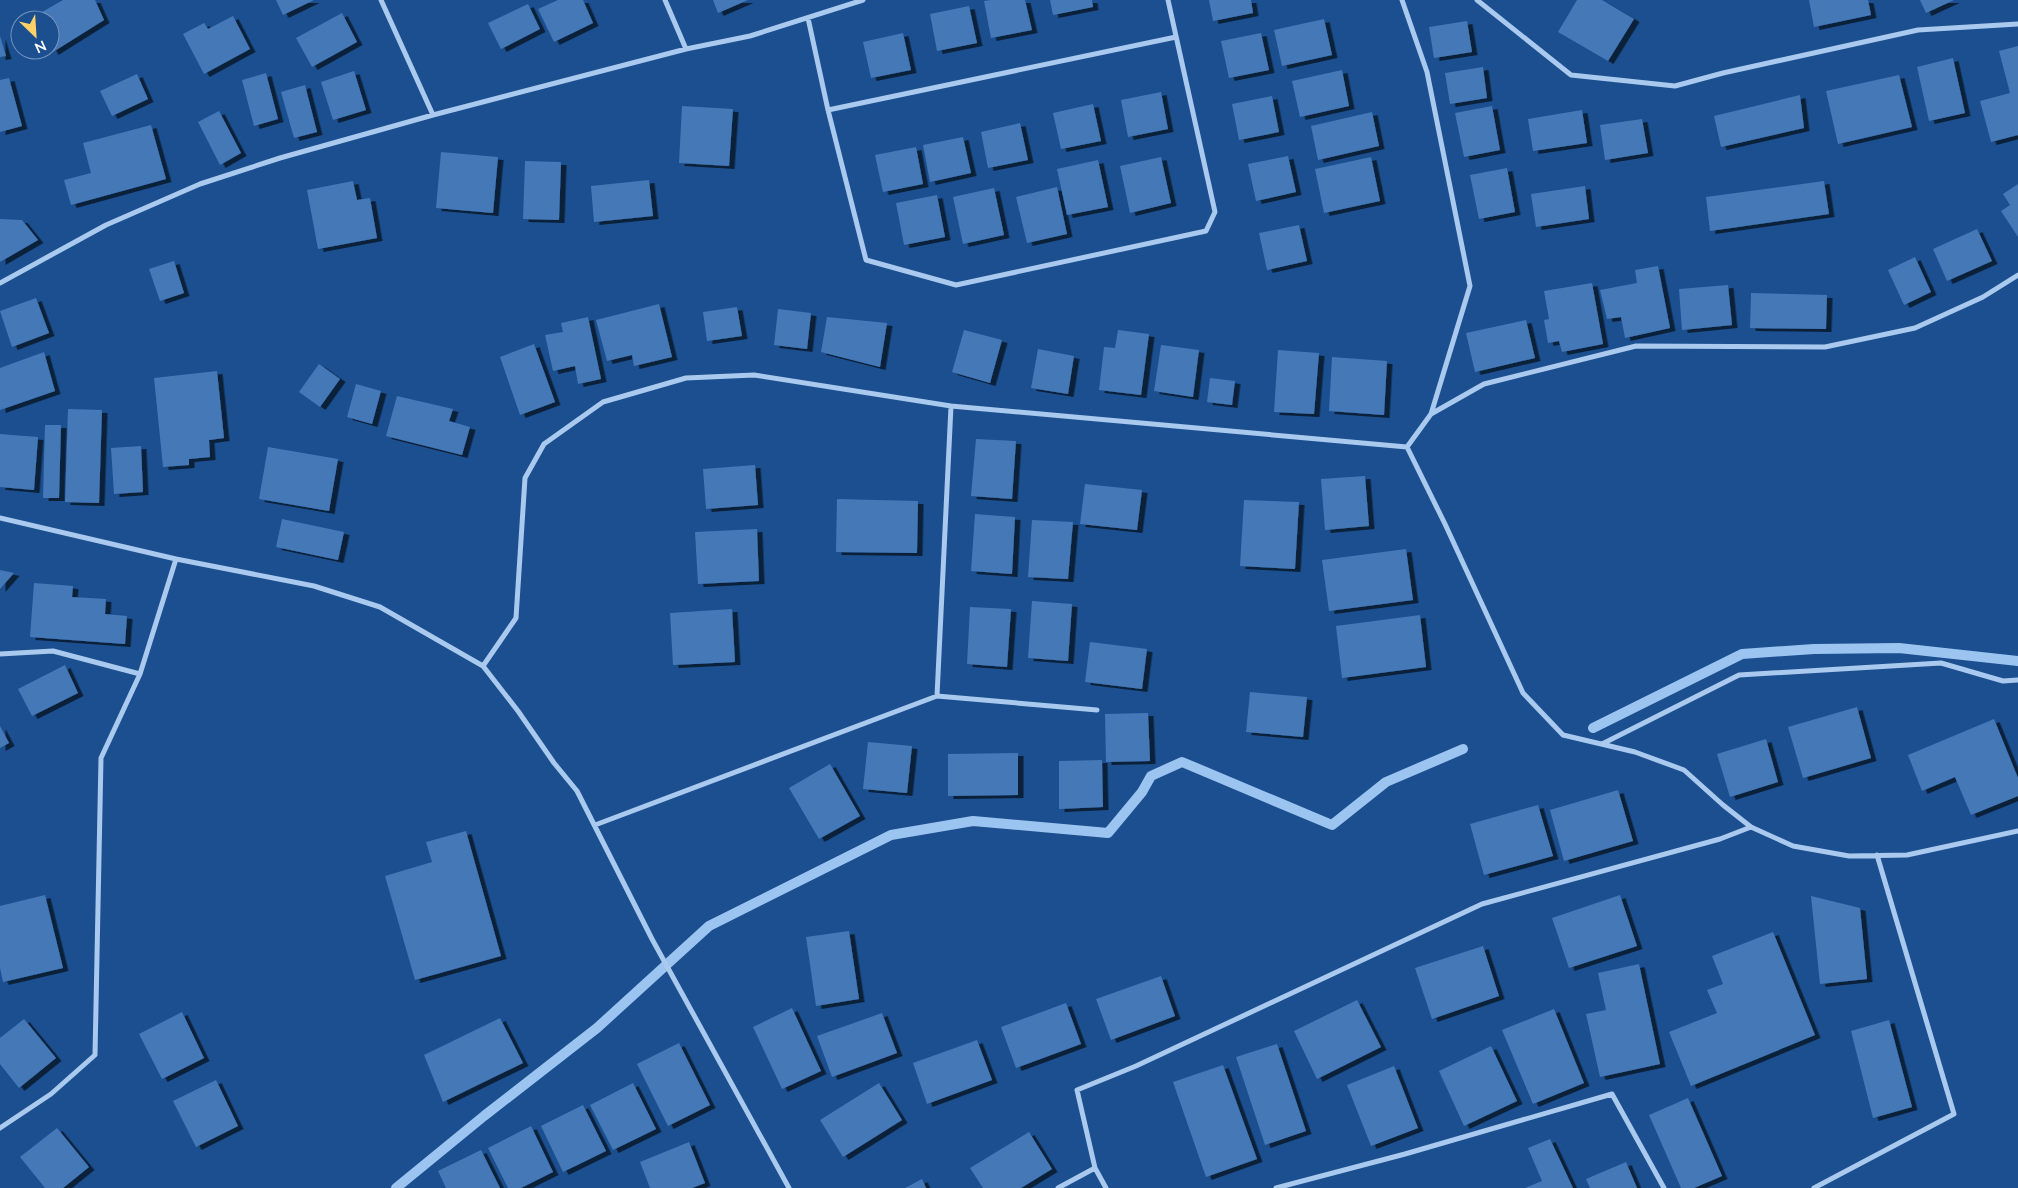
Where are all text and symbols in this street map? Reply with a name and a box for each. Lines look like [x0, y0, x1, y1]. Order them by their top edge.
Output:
north arrow [10, 10, 60, 60]
text: N [32, 37, 49, 57]

